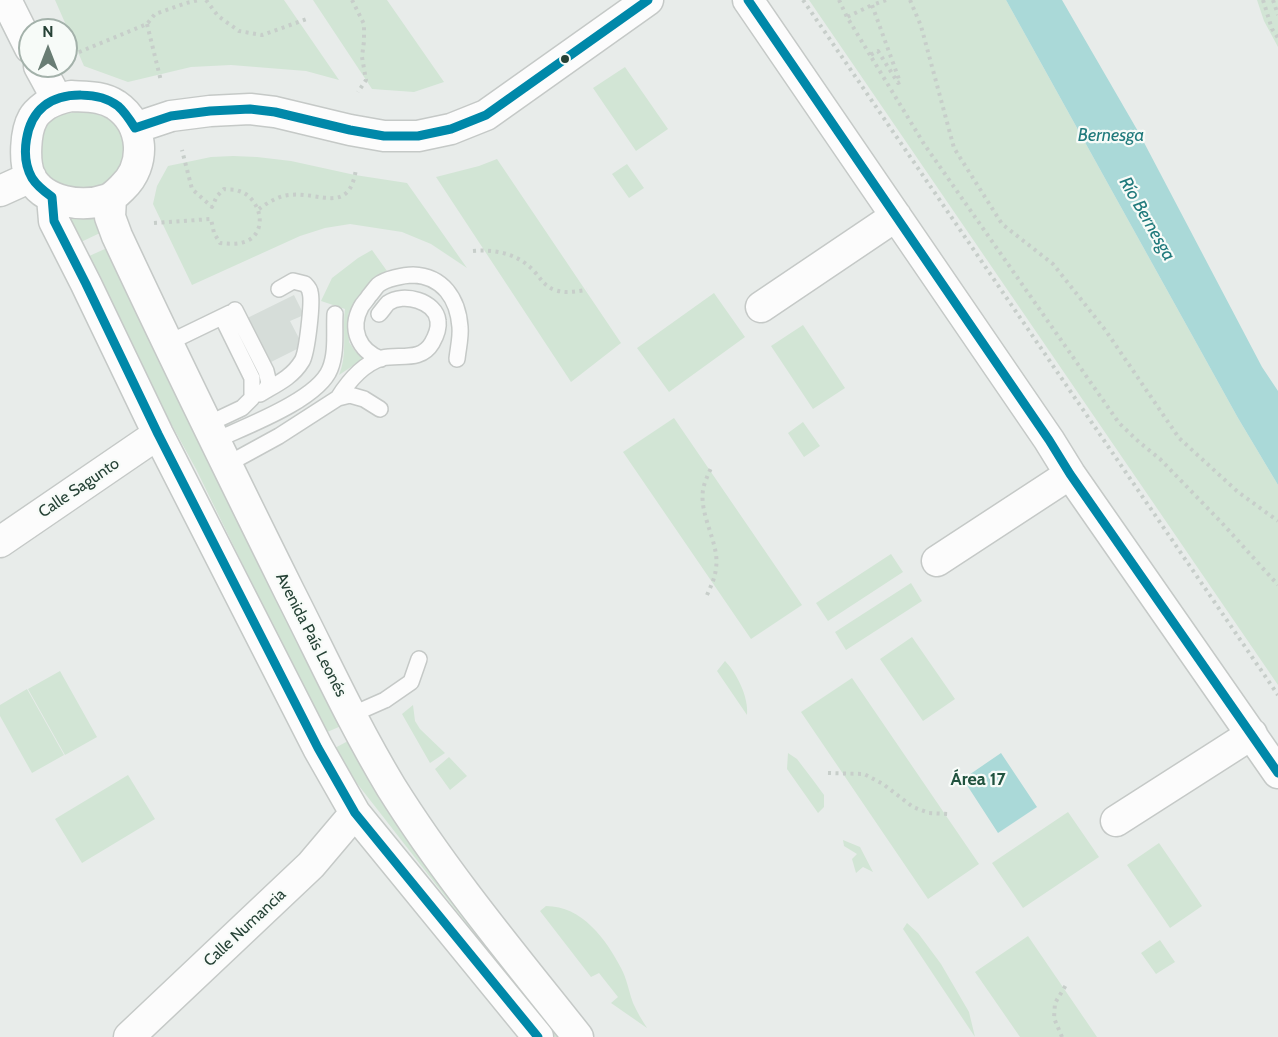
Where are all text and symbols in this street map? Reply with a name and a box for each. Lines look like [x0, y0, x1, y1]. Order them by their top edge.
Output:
north arrow [18, 18, 78, 78]
text: N [42, 22, 54, 41]
unlabelled marker [559, 53, 571, 65]
water label: Bernesga [1078, 125, 1144, 147]
water label: Río Bernesga [1114, 173, 1180, 265]
street label: Calle Sagunto [35, 454, 123, 522]
street label: Avenida País Leonés [271, 570, 351, 700]
district label: Área 17 [950, 769, 1006, 791]
street label: Calle Numancia [200, 885, 290, 971]

